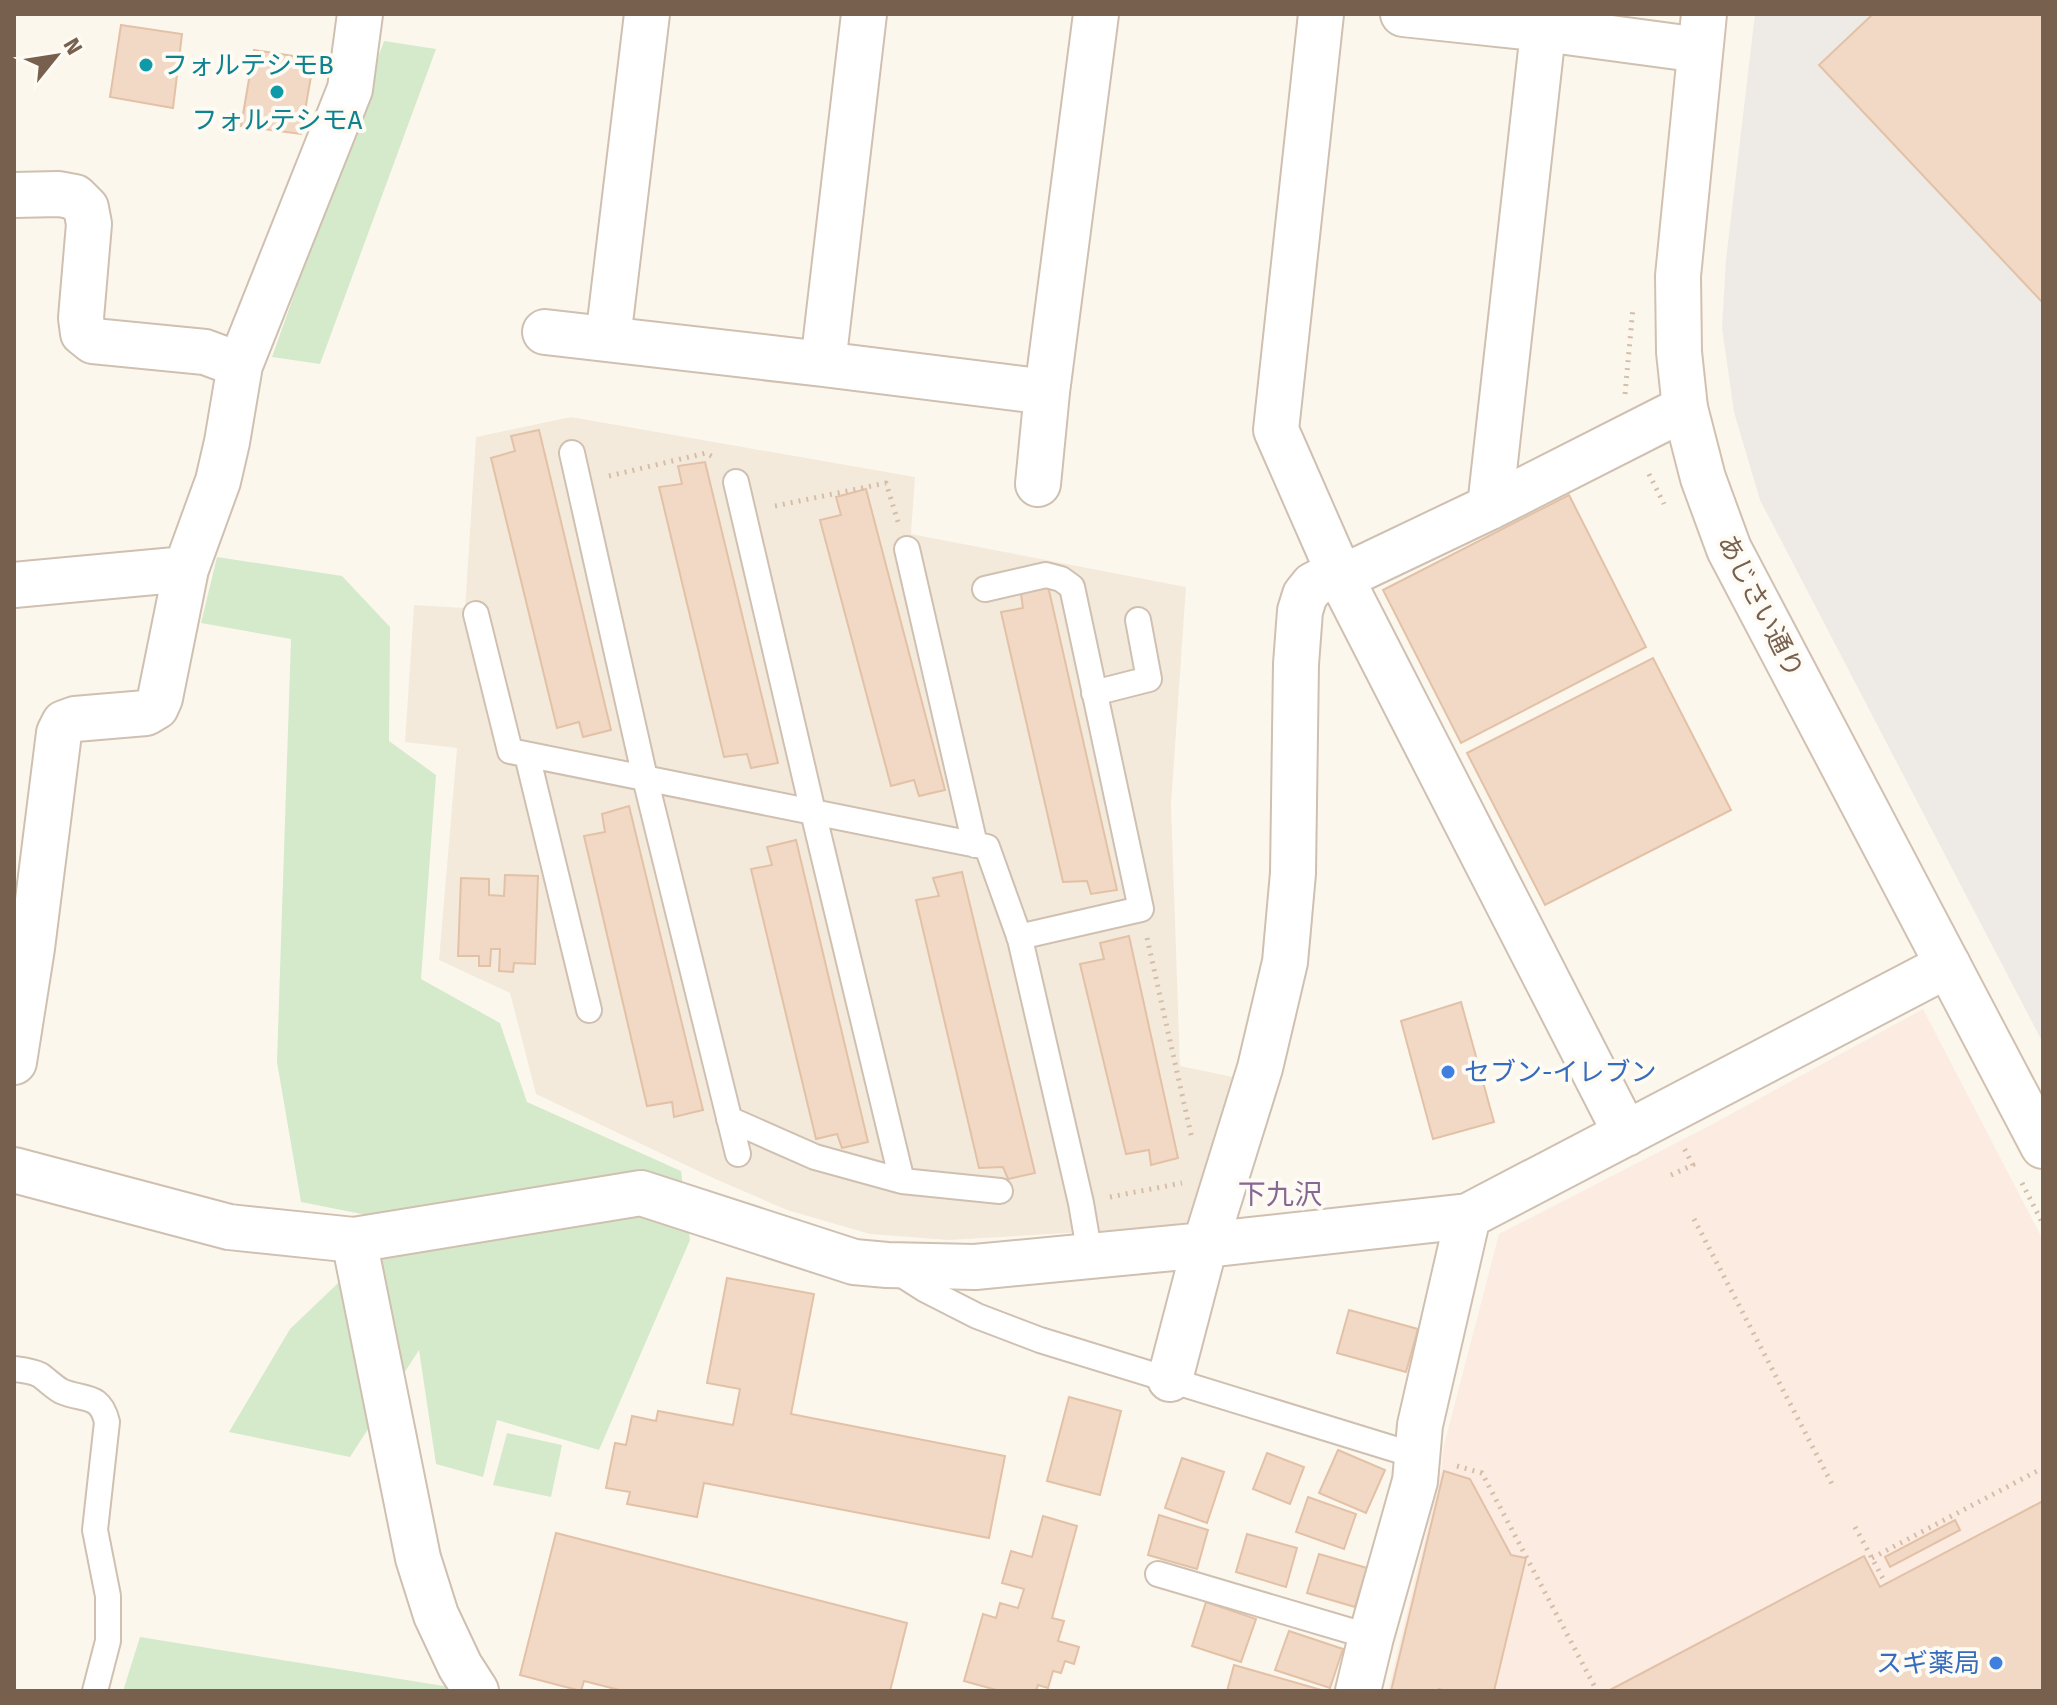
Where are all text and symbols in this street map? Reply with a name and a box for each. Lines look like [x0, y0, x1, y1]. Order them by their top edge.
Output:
north arrow [16, 16, 96, 96]
text: N [58, 33, 88, 59]
place label: フォルテシモB [162, 50, 334, 81]
marker: フォルテシモB [137, 56, 155, 74]
marker: フォルテシモA [268, 83, 286, 101]
place label: フォルテシモA [192, 105, 363, 136]
street label: あじさい通り [1711, 530, 1810, 683]
place label: セブン-イレブン [1464, 1057, 1656, 1088]
marker: セブン-イレブン [1439, 1063, 1457, 1081]
district label: 下九沢 [1238, 1178, 1322, 1211]
place label: スギ薬局 [1876, 1648, 1980, 1679]
marker: スギ薬局 [1987, 1654, 2005, 1672]

